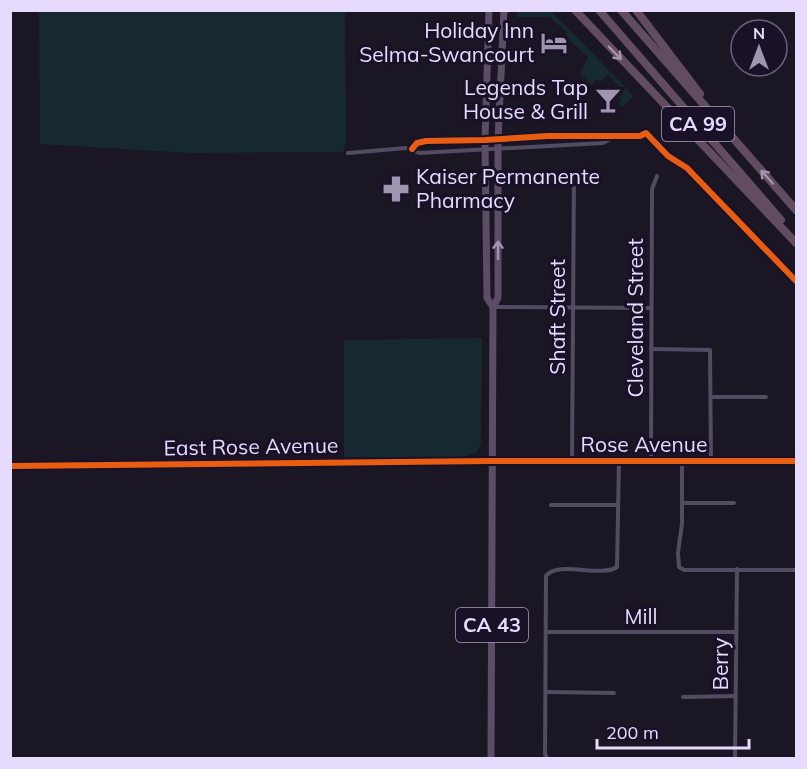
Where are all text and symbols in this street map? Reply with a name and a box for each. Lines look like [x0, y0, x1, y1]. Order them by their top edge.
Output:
place label: Holiday Inn Selma-Swancourt [359, 17, 534, 67]
north arrow [729, 18, 789, 78]
text: N [753, 23, 765, 43]
hotel icon: Holiday Inn Selma-Swancourt [539, 28, 569, 58]
one-way arrow [608, 45, 623, 60]
place label: Legends Tap House & Grill [463, 74, 588, 124]
bar icon: Legends Tap House & Grill [593, 85, 623, 115]
road number: CA 99 [662, 107, 734, 141]
place label: Kaiser Permanente Pharmacy [416, 163, 600, 213]
one-way arrow [760, 169, 774, 184]
pharmacy icon: Kaiser Permanente Pharmacy [381, 174, 411, 204]
street label: Cleveland Street [622, 238, 648, 398]
one-way arrow [492, 241, 504, 261]
street label: Shaft Street [544, 259, 570, 375]
street label: East Rose Avenue [163, 431, 339, 461]
street label: Rose Avenue [581, 431, 707, 457]
street label: Mill [624, 603, 658, 629]
road number: CA 43 [456, 608, 528, 642]
street label: Berry [707, 638, 733, 690]
scale bar [597, 712, 748, 750]
text: 200 m [606, 721, 659, 744]

